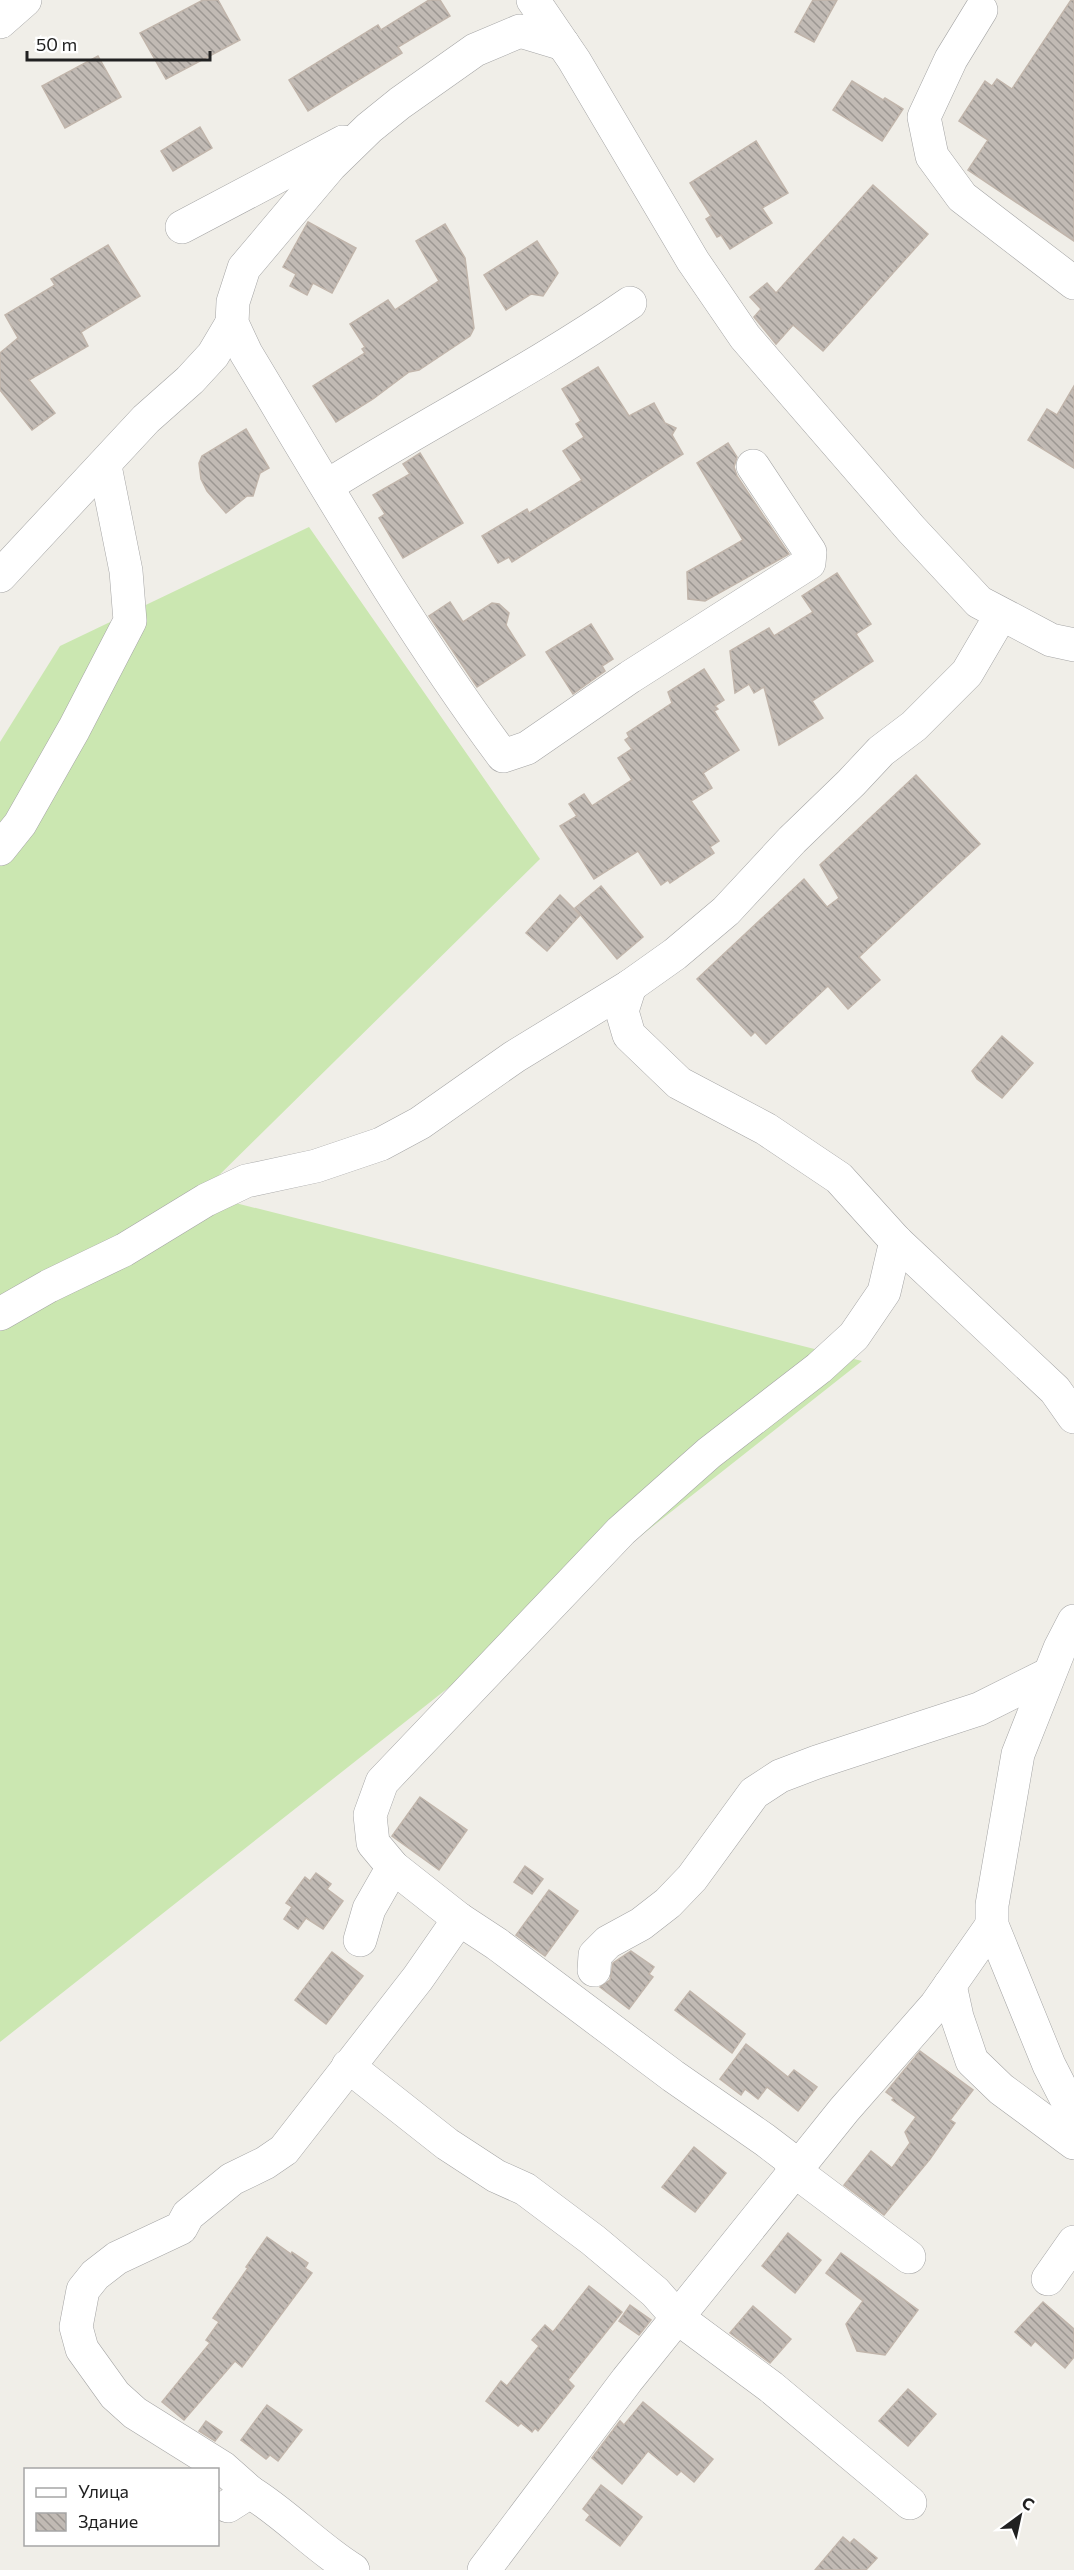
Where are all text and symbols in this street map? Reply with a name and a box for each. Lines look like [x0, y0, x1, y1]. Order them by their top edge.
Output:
scale bar [27, 24, 210, 62]
text: 50 m [36, 33, 77, 55]
legend [24, 2468, 219, 2546]
text: Улица [78, 2480, 129, 2502]
north arrow [990, 2486, 1050, 2546]
text: С [1019, 2492, 1038, 2514]
text: Здание [78, 2510, 138, 2532]

